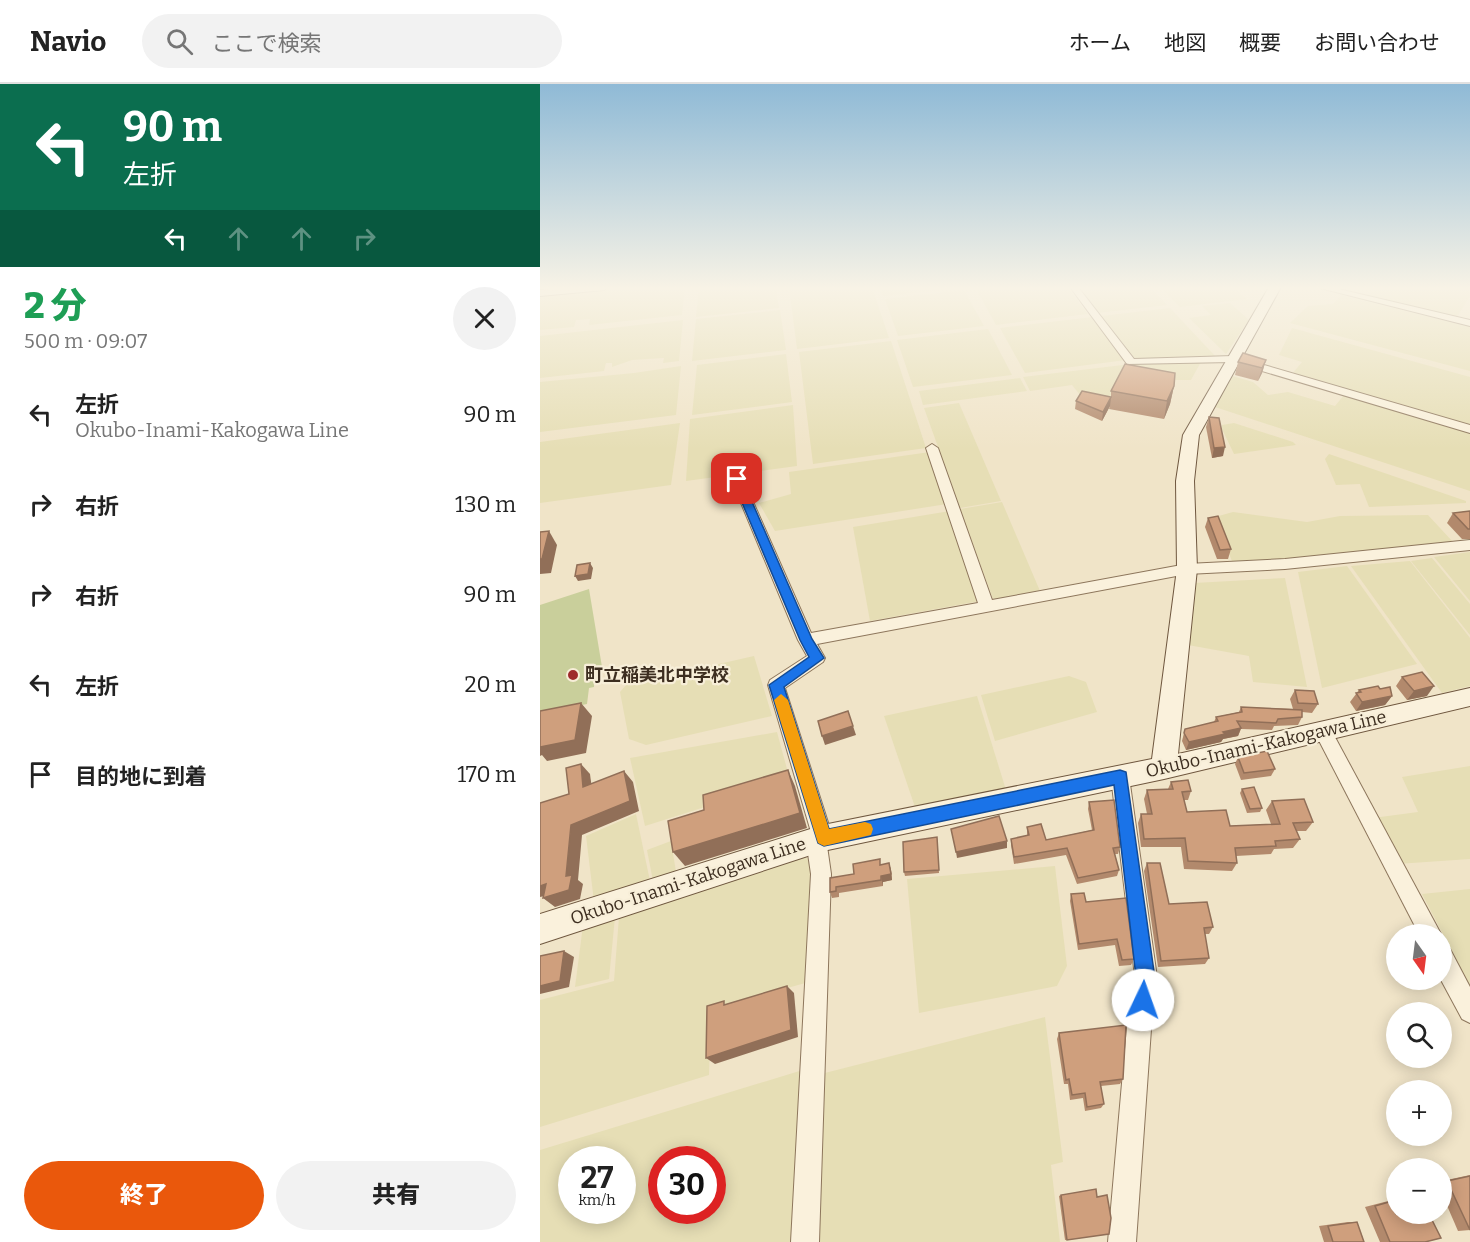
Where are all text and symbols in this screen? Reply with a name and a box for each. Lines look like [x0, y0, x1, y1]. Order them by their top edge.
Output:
search box [142, 14, 562, 68]
text: Navio [30, 25, 106, 58]
icon: search [163, 25, 196, 58]
text: ここで検索 [211, 30, 321, 57]
text: ホーム [1069, 30, 1131, 56]
text: 地図 [1164, 30, 1206, 56]
text: 概要 [1239, 30, 1281, 56]
text: お問い合わせ [1314, 30, 1440, 56]
text: 90 m [123, 102, 222, 152]
icon: left [24, 108, 102, 186]
text: 左折 [123, 159, 177, 191]
icon: left [159, 222, 192, 255]
icon: ahead [222, 222, 255, 255]
icon: ahead [285, 222, 318, 255]
icon: right [348, 222, 381, 255]
text: 2 分 [24, 284, 87, 328]
button: close [453, 287, 516, 350]
text: 500 m · 09:07 [24, 329, 147, 353]
text: 左折 [75, 391, 119, 418]
icon: left [24, 398, 57, 431]
text: 90 m [464, 401, 516, 428]
text: Okubo-Inami-Kakogawa Line [75, 418, 349, 442]
pin [711, 453, 762, 504]
icon: arrive [720, 462, 753, 495]
icon: right [24, 488, 57, 521]
text: 130 m [455, 491, 516, 518]
text: 右折 [75, 493, 119, 520]
icon: right [24, 578, 57, 611]
text: 90 m [464, 581, 516, 608]
text: 右折 [75, 583, 119, 610]
place label: 町立稲美北中学校 [585, 664, 729, 686]
icon: left [24, 668, 57, 701]
marker: 町立稲美北中学校 [566, 668, 580, 682]
text: 20 m [465, 671, 516, 698]
text: 左折 [75, 673, 119, 700]
street label: Okubo-Inami-Kakogawa Line [1143, 706, 1389, 782]
icon: arrive [24, 758, 57, 791]
text: 170 m [457, 761, 516, 788]
text: 目的地に到着 [75, 763, 207, 790]
street label: Okubo-Inami-Kakogawa Line [567, 832, 809, 930]
north arrow [1386, 924, 1452, 990]
map controls [1386, 924, 1452, 1224]
position arrow [1111, 968, 1175, 1032]
button: search [1386, 1002, 1452, 1068]
button: + [1386, 1080, 1452, 1146]
speed limit sign: 30 [648, 1146, 726, 1224]
button: − [1386, 1158, 1452, 1224]
text: 27 [581, 1160, 613, 1196]
button: 終了 [24, 1161, 264, 1230]
button: 共有 [276, 1161, 516, 1230]
text: km/h [578, 1191, 616, 1209]

